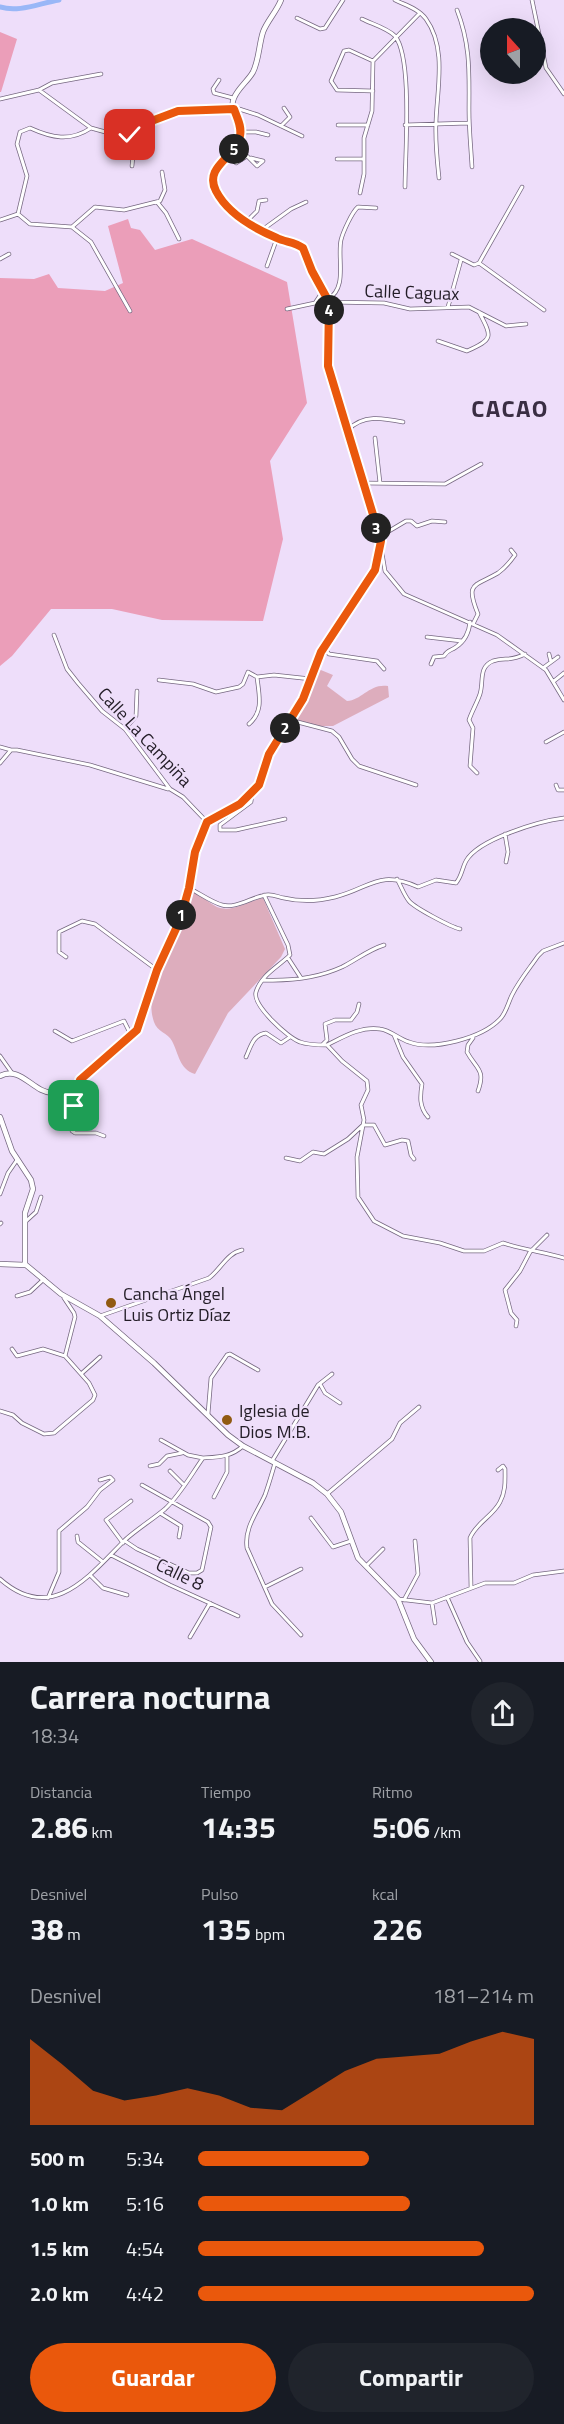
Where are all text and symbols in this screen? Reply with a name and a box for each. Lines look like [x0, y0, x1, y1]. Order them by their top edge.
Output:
north arrow [480, 18, 546, 84]
map controls [480, 18, 546, 84]
pin [104, 109, 155, 160]
icon: check [113, 118, 146, 151]
pin: 5 [219, 134, 249, 164]
text: 5 [230, 137, 238, 161]
street label: Calle Caguax [364, 277, 460, 307]
pin: 4 [314, 295, 344, 325]
text: 4 [325, 298, 333, 322]
district label: CACAO [471, 390, 549, 426]
pin: 3 [361, 513, 391, 543]
text: 3 [372, 516, 380, 540]
street label: Calle La Campiña [92, 681, 198, 793]
pin: 2 [270, 713, 300, 743]
text: 2 [281, 716, 289, 740]
pin: 1 [166, 900, 196, 930]
text: 1 [177, 903, 185, 927]
pin [48, 1080, 99, 1131]
icon: arrive [57, 1089, 90, 1122]
place label: Cancha Ángel Luis Ortiz Díaz [123, 1280, 231, 1328]
marker: Cancha Ángel Luis Ortiz Díaz [104, 1296, 118, 1310]
place label: Iglesia de Dios M.B. [239, 1397, 310, 1445]
marker: Iglesia de Dios M.B. [220, 1413, 234, 1427]
street label: Calle 8 [151, 1551, 209, 1597]
text: Carrera nocturna [30, 1672, 271, 1722]
button: share [471, 1682, 534, 1745]
text: 18:34 [30, 1720, 79, 1751]
text: Distancia [30, 1780, 92, 1804]
text: Tiempo [201, 1780, 251, 1804]
text: Ritmo [372, 1780, 413, 1804]
text: 2.86 [30, 1804, 88, 1850]
text: 14:35 [201, 1804, 276, 1850]
text: 5:06 [372, 1804, 430, 1850]
text: km [88, 1820, 113, 1844]
text: /km [430, 1820, 461, 1844]
text: Desnivel [30, 1882, 87, 1906]
text: Pulso [201, 1882, 239, 1906]
text: kcal [372, 1882, 398, 1906]
text: 38 [30, 1906, 64, 1952]
text: 135 [201, 1906, 251, 1952]
text: 226 [372, 1906, 422, 1952]
text: m [64, 1922, 81, 1946]
text: bpm [251, 1922, 285, 1946]
text: Desnivel [30, 1980, 102, 2011]
text: 181–214 m [433, 1980, 534, 2011]
text: 500 m [30, 2143, 85, 2174]
text: 5:34 [126, 2143, 164, 2174]
text: 1.0 km [30, 2188, 89, 2219]
text: 5:16 [126, 2188, 164, 2219]
text: 1.5 km [30, 2233, 89, 2264]
text: 4:54 [126, 2233, 164, 2264]
text: 2.0 km [30, 2278, 89, 2309]
text: 4:42 [126, 2278, 164, 2309]
button: Guardar [30, 2343, 276, 2412]
button: Compartir [288, 2343, 534, 2412]

